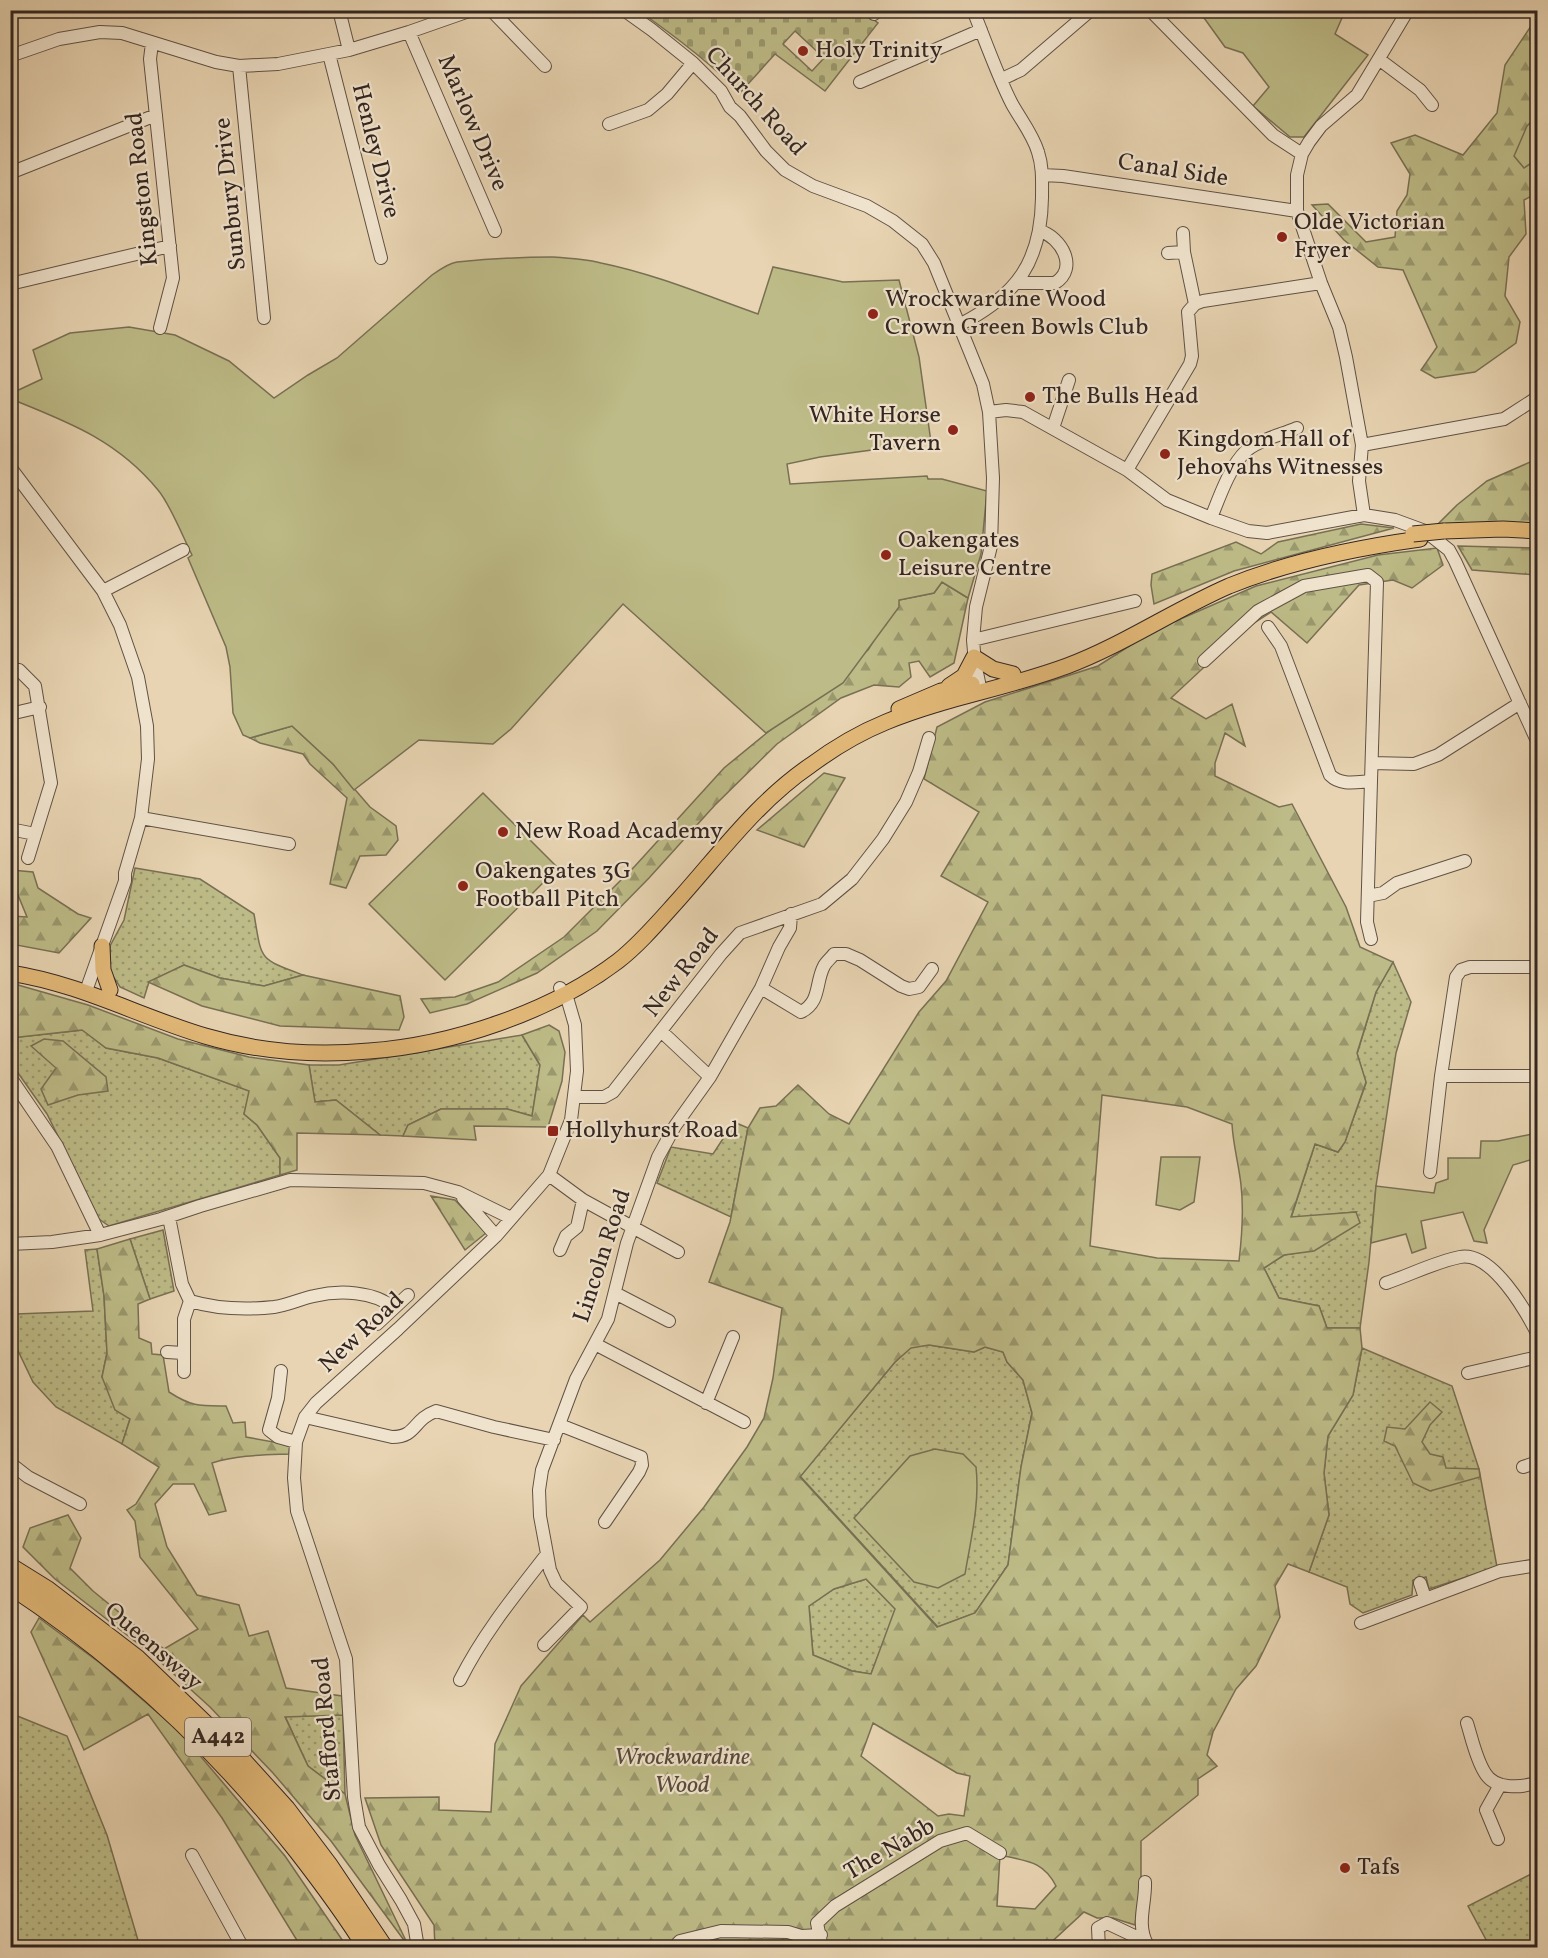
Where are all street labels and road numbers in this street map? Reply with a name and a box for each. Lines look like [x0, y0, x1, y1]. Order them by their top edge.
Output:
street label: Church Road [697, 40, 813, 164]
street label: Marlow Drive [428, 49, 516, 197]
street label: Henley Drive [342, 80, 408, 222]
street label: Kingston Road [118, 110, 168, 268]
street label: Sunbury Drive [206, 116, 256, 272]
street label: Canal Side [1115, 146, 1231, 196]
street label: New Road [636, 921, 728, 1025]
street label: Lincoln Road [565, 1185, 641, 1327]
street label: New Road [312, 1284, 412, 1382]
street label: Queensway [96, 1595, 210, 1699]
street label: Stafford Road [305, 1655, 351, 1803]
road number: A442 [185, 1718, 251, 1756]
street label: The Nabb [838, 1810, 942, 1890]

